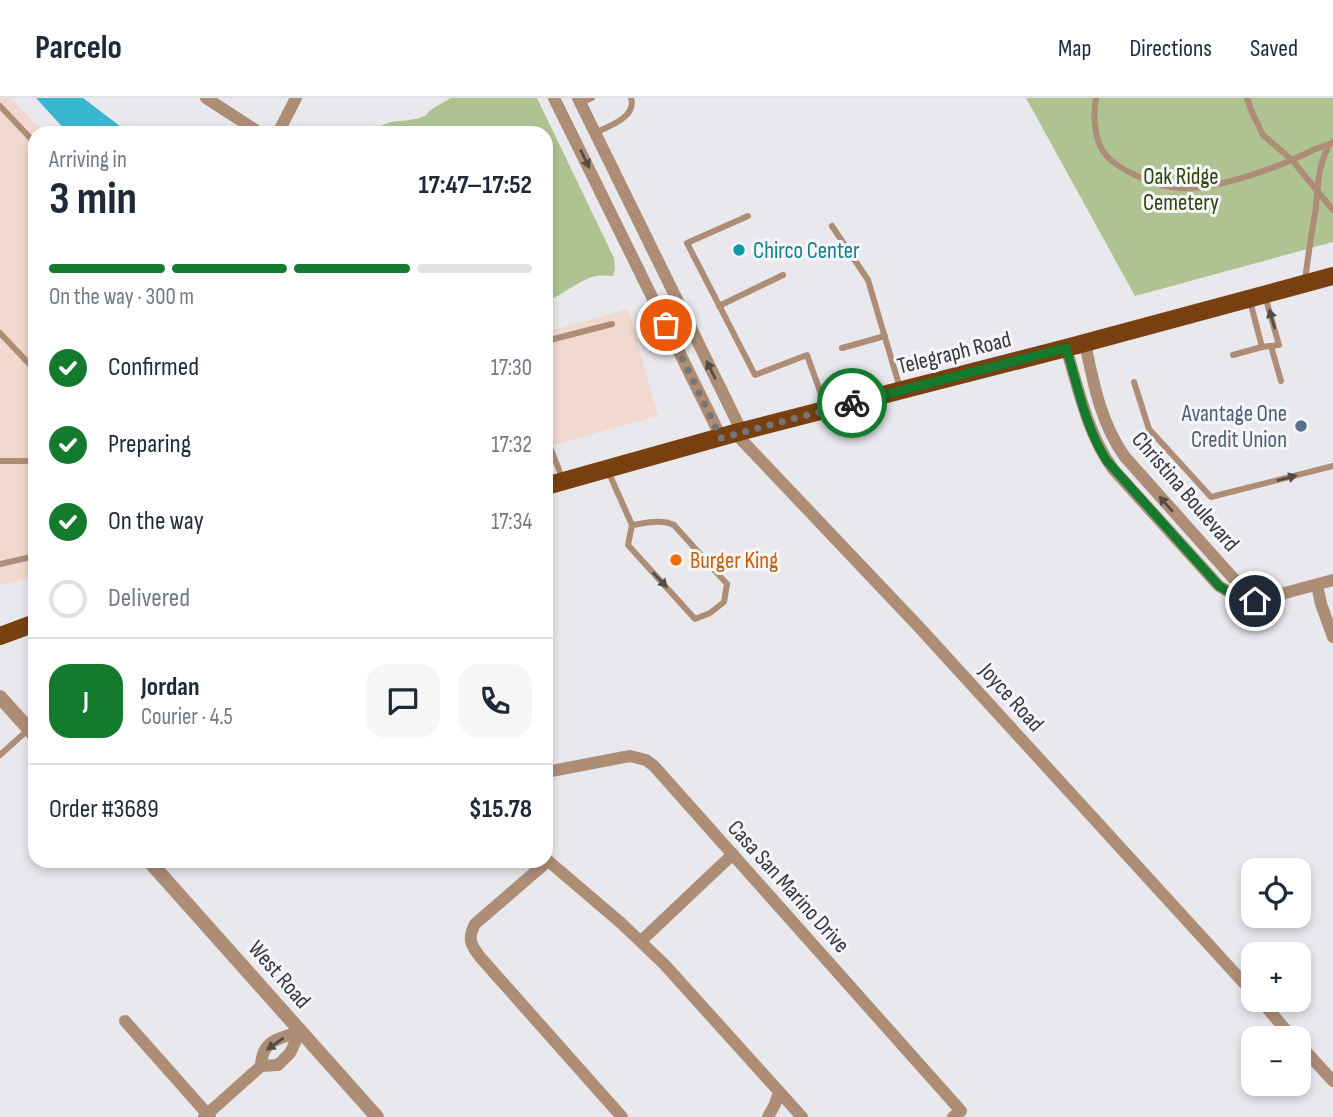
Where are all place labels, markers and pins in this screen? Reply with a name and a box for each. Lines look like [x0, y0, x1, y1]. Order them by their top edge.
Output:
place label: Chirco Center [753, 237, 860, 265]
marker: Chirco Center [731, 242, 747, 258]
pin [636, 295, 696, 355]
place label: Avantage One Credit Union [1181, 400, 1287, 454]
marker: Avantage One Credit Union [1293, 418, 1309, 434]
place label: Burger King [690, 547, 778, 575]
marker: Burger King [668, 552, 684, 568]
pin [1225, 571, 1285, 631]

